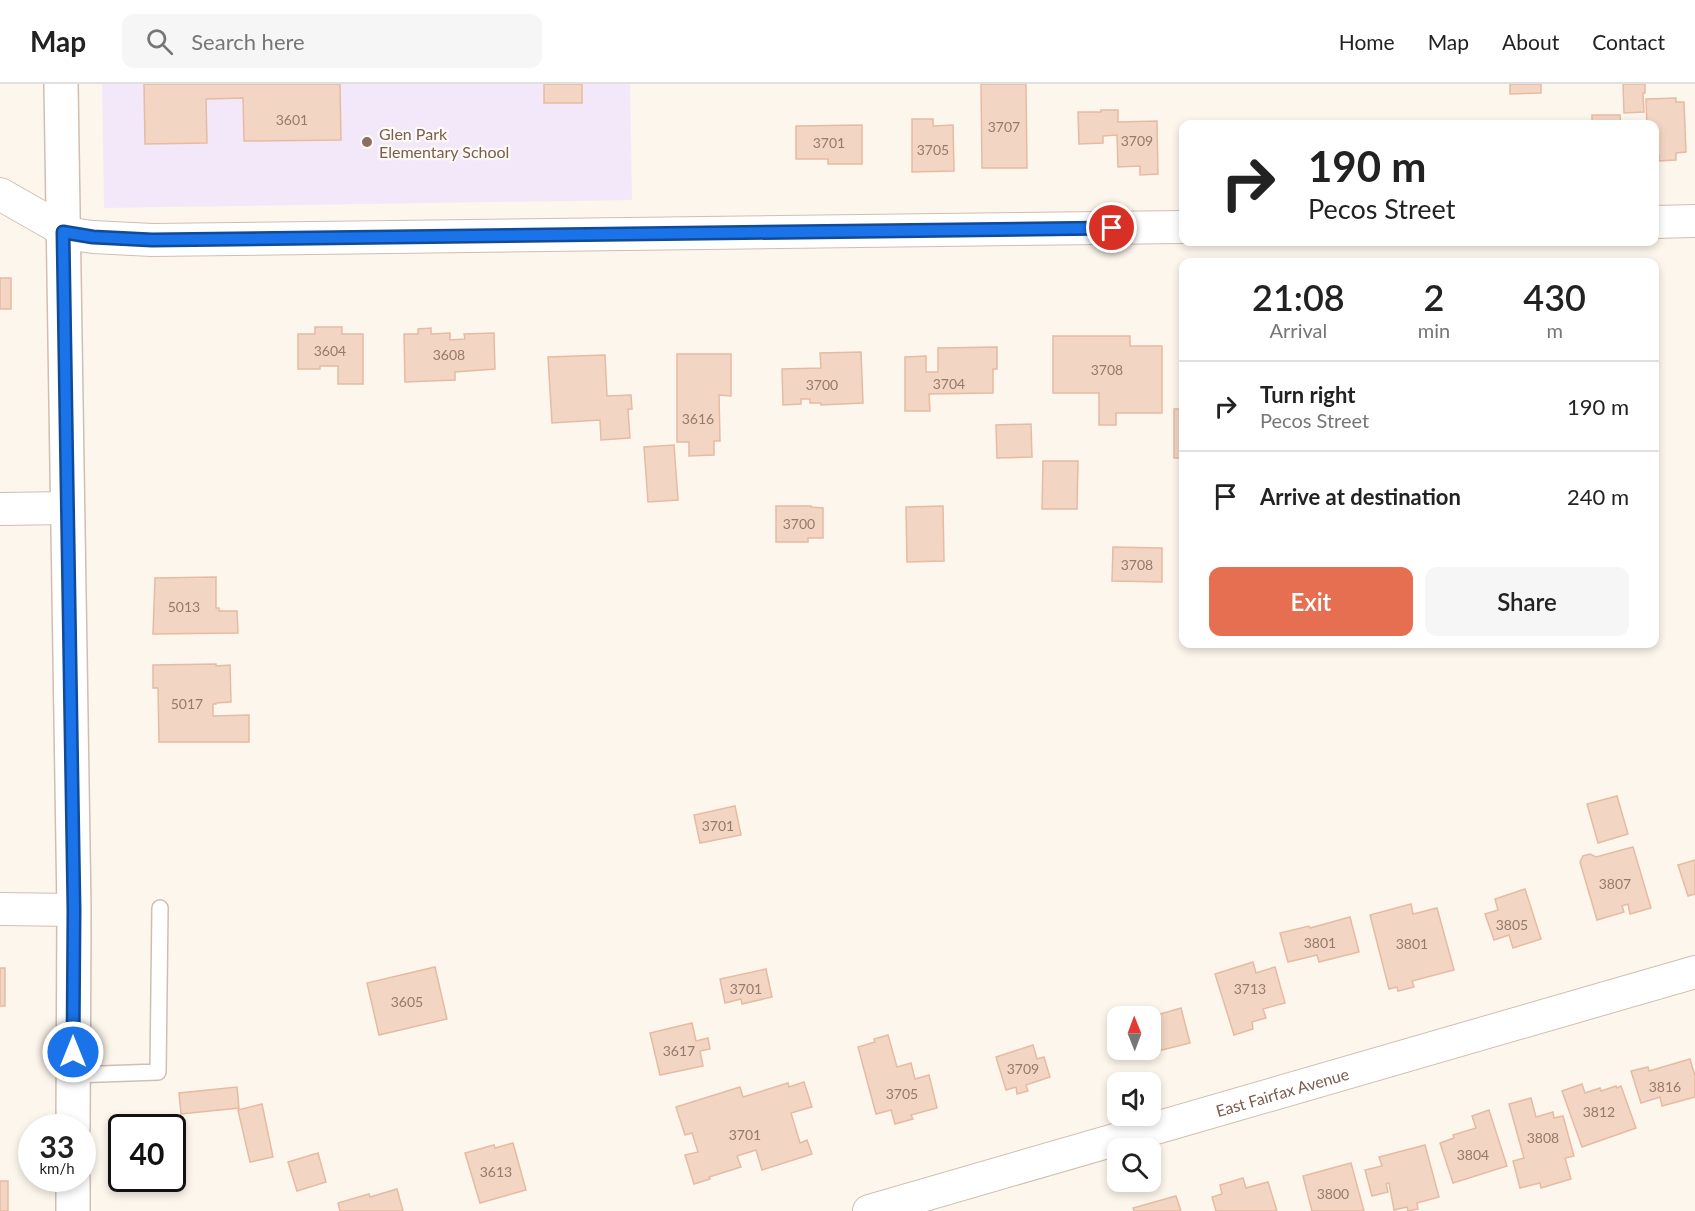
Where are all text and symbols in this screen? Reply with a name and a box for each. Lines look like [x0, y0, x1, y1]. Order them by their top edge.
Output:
search box [122, 14, 542, 68]
text: Map [30, 24, 86, 58]
icon: search [143, 25, 176, 58]
text: Search here [191, 28, 305, 55]
text: Home [1339, 29, 1395, 54]
text: Map [1428, 29, 1469, 54]
text: About [1502, 29, 1559, 54]
text: Contact [1592, 29, 1665, 54]
house number: 3601 [276, 111, 308, 128]
house number: 3707 [988, 118, 1020, 135]
place label: Glen Park Elementary School [379, 124, 509, 161]
house number: 3709 [1121, 132, 1153, 149]
house number: 3701 [813, 134, 845, 151]
marker: Glen Park Elementary School [360, 135, 374, 149]
house number: 3705 [917, 141, 949, 158]
text: 190 m [1308, 141, 1426, 191]
icon: right [1209, 144, 1287, 222]
text: Pecos Street [1308, 192, 1455, 225]
pin [1086, 202, 1137, 253]
icon: arrive [1095, 211, 1128, 244]
text: 21:08 [1252, 275, 1345, 319]
text: 2 [1424, 275, 1444, 319]
text: 430 [1523, 275, 1586, 319]
text: Arrival [1270, 318, 1327, 342]
text: min [1418, 318, 1450, 342]
text: m [1546, 318, 1563, 342]
house number: 3604 [314, 342, 346, 359]
house number: 3608 [433, 346, 465, 363]
house number: 3708 [1091, 361, 1123, 378]
house number: 3704 [933, 375, 965, 392]
house number: 3700 [806, 376, 838, 393]
text: Turn right [1260, 381, 1355, 408]
icon: right [1209, 390, 1242, 423]
text: 190 m [1567, 393, 1629, 420]
text: Pecos Street [1260, 408, 1369, 432]
house number: 3616 [682, 410, 714, 427]
icon: arrive [1209, 480, 1242, 513]
text: Arrive at destination [1260, 483, 1461, 510]
text: 240 m [1567, 483, 1629, 510]
house number: 3700 [783, 515, 815, 532]
house number: 3708 [1121, 556, 1153, 573]
button: Exit [1209, 567, 1413, 636]
button: Share [1425, 567, 1629, 636]
house number: 5013 [168, 598, 200, 615]
house number: 5017 [171, 695, 203, 712]
house number: 3701 [702, 817, 734, 834]
house number: 3807 [1599, 875, 1631, 892]
house number: 3805 [1496, 916, 1528, 933]
house number: 3801 [1304, 934, 1336, 951]
house number: 3801 [1396, 935, 1428, 952]
house number: 3701 [730, 980, 762, 997]
house number: 3713 [1234, 980, 1266, 997]
house number: 3605 [391, 993, 423, 1010]
north arrow [1107, 1006, 1161, 1060]
map controls [1107, 1006, 1161, 1192]
position arrow [41, 1020, 105, 1084]
house number: 3617 [663, 1042, 695, 1059]
house number: 3709 [1007, 1060, 1039, 1077]
street label: East Fairfax Avenue [1213, 1063, 1351, 1120]
button: sound [1107, 1072, 1161, 1126]
house number: 3816 [1649, 1078, 1681, 1095]
house number: 3705 [886, 1085, 918, 1102]
house number: 3812 [1583, 1103, 1615, 1120]
speed limit sign: 40 [108, 1114, 186, 1192]
house number: 3701 [729, 1126, 761, 1143]
text: 33 [40, 1128, 74, 1164]
house number: 3808 [1527, 1129, 1559, 1146]
button: search [1107, 1138, 1161, 1192]
house number: 3804 [1457, 1146, 1489, 1163]
text: km/h [39, 1159, 75, 1177]
house number: 3613 [480, 1163, 512, 1180]
house number: 3800 [1317, 1185, 1349, 1202]

